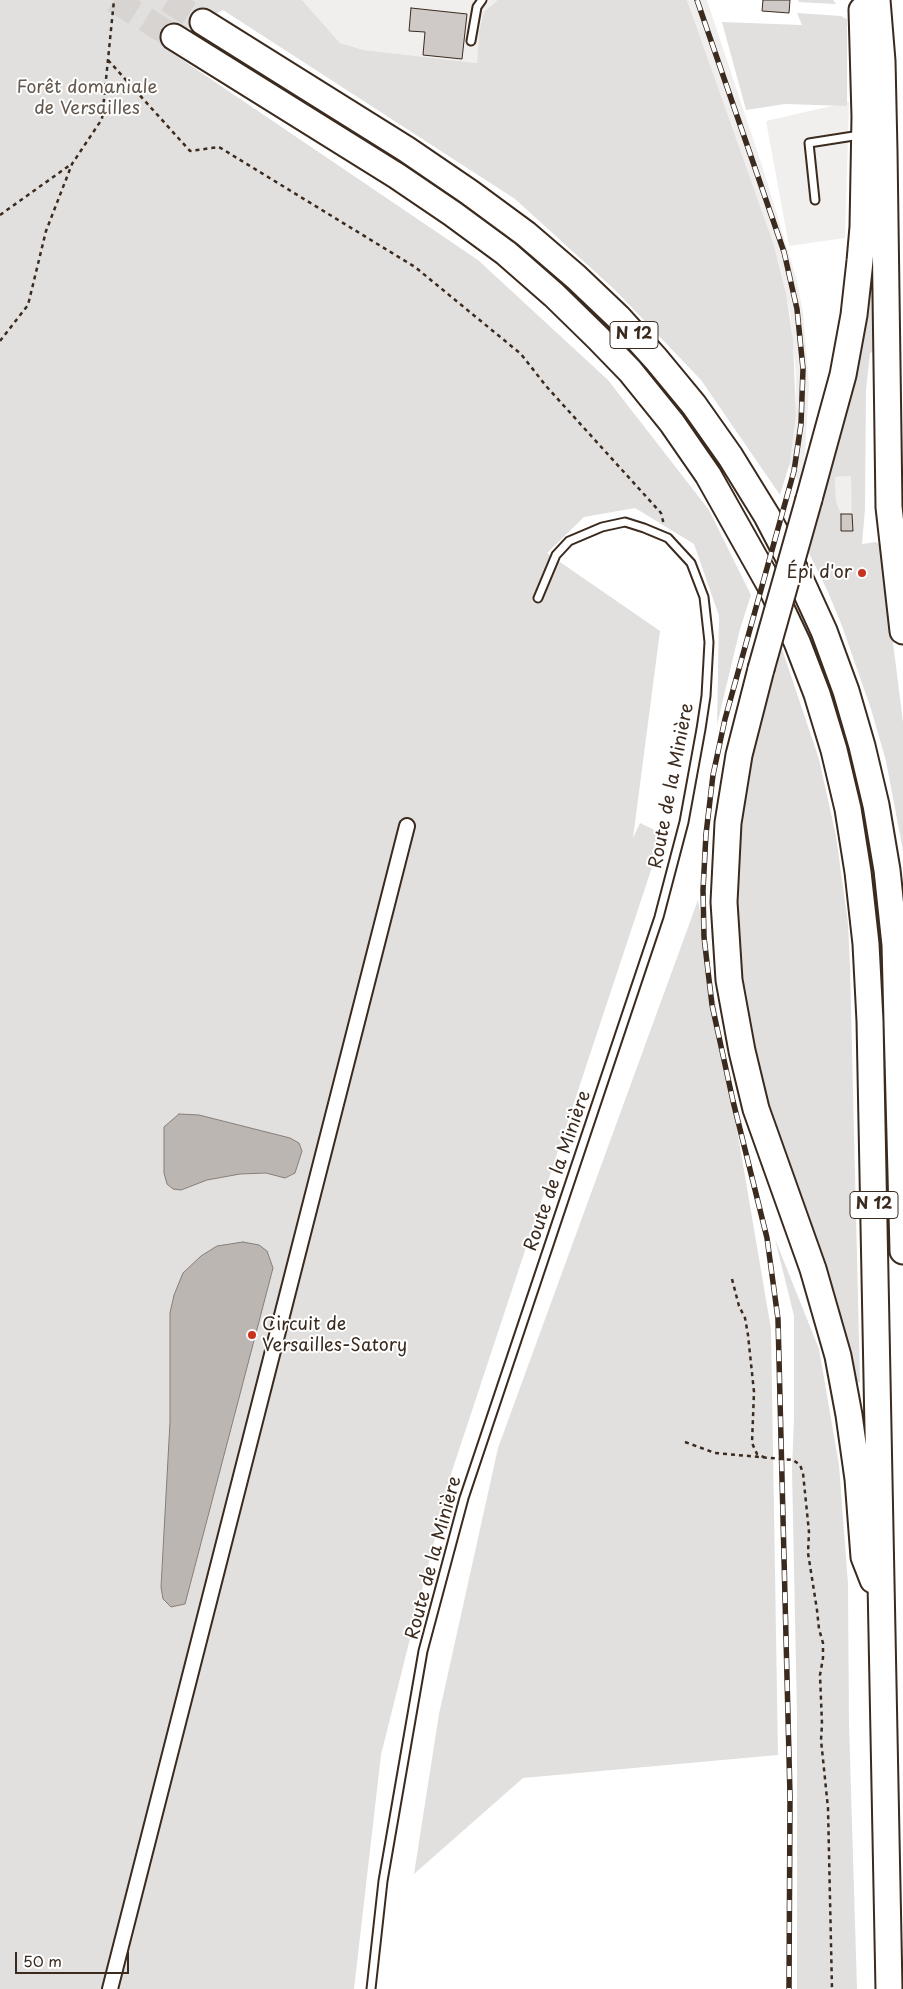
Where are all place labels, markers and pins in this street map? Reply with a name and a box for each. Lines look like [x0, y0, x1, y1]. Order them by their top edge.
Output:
place label: Épi d'or [786, 562, 852, 584]
marker: Épi d'or [856, 567, 868, 579]
place label: Circuit de Versailles-Satory [262, 1314, 407, 1356]
marker: Circuit de Versailles-Satory [246, 1329, 258, 1341]

